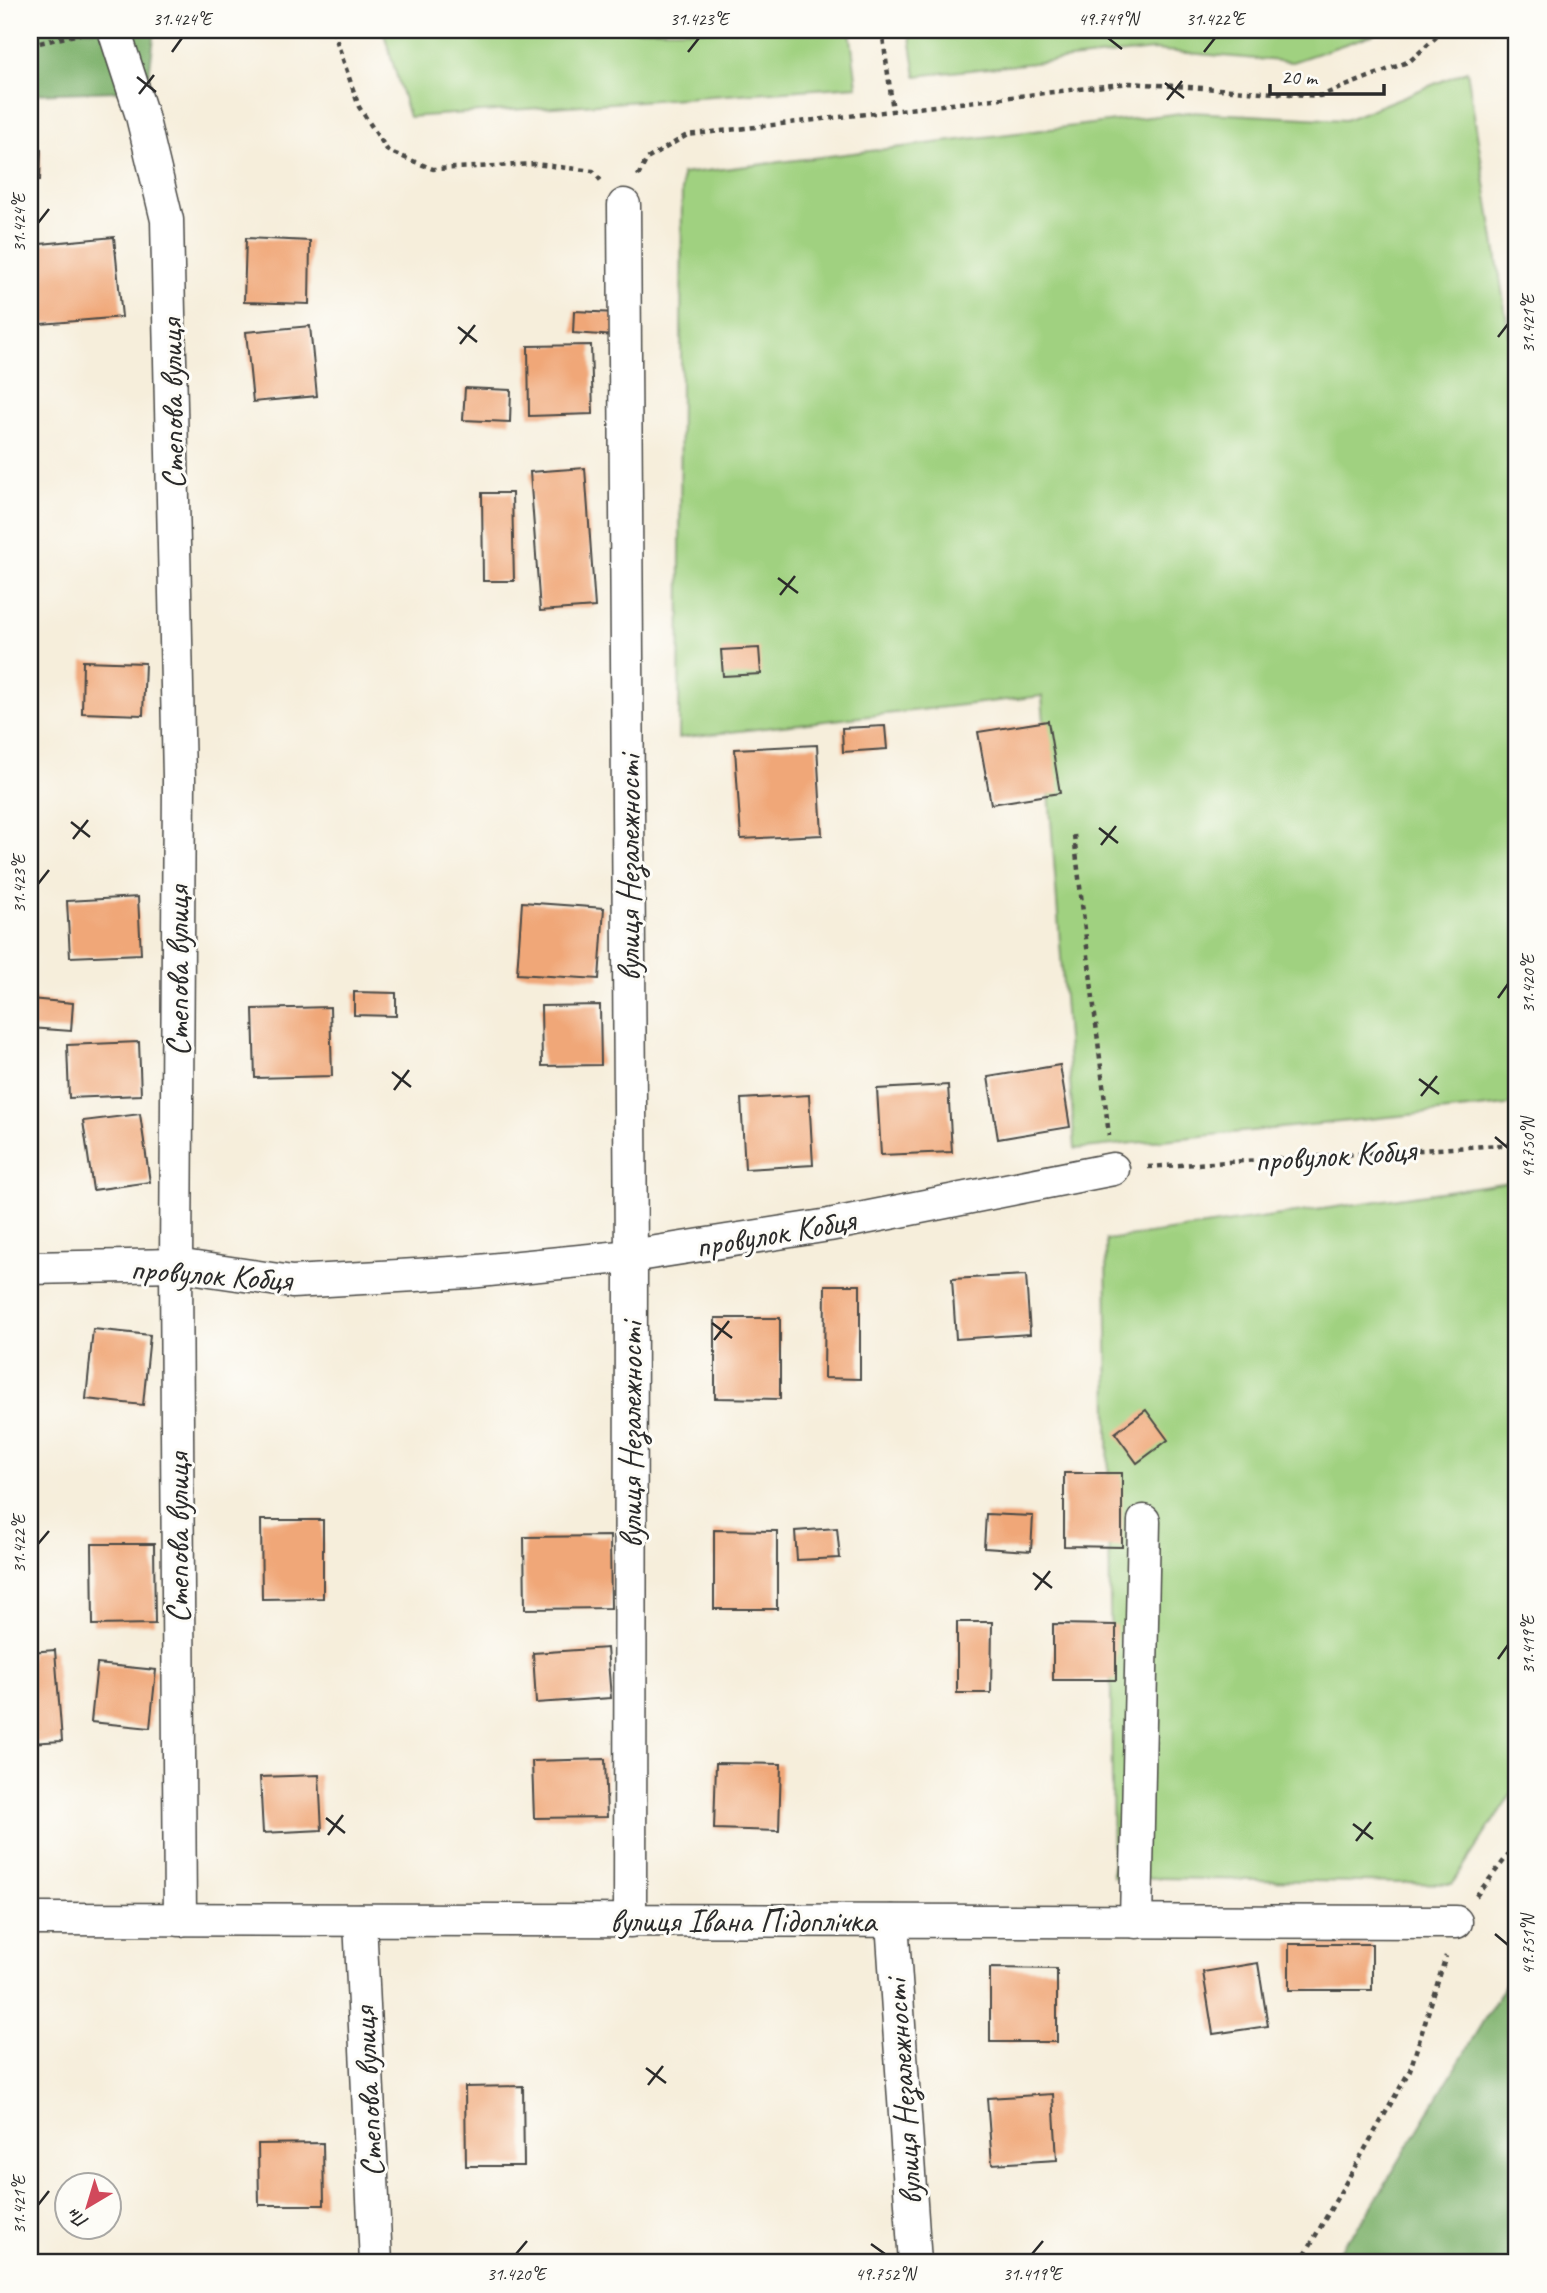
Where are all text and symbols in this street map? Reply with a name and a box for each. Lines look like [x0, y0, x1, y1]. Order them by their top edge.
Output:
text: 31.424°E [153, 8, 214, 30]
text: 31.423°E [670, 8, 731, 30]
text: 49.749°N [1078, 8, 1141, 30]
text: 31.422°E [1186, 8, 1247, 30]
scale bar [1270, 52, 1384, 96]
text: 20 m [1281, 64, 1319, 90]
text: 31.424°E [8, 191, 30, 252]
text: 31.421°E [1517, 292, 1539, 353]
street label: Степова вулиця [149, 316, 194, 489]
street label: вулиця Незалежності [608, 751, 650, 981]
text: 31.423°E [8, 852, 30, 913]
street label: Степова вулиця [157, 883, 199, 1056]
text: 31.420°E [1517, 952, 1539, 1013]
text: 49.750°N [1517, 1115, 1539, 1178]
street label: провулок Кобця [1253, 1128, 1420, 1182]
street label: провулок Кобця [692, 1198, 861, 1268]
street label: провулок Кобця [129, 1247, 296, 1301]
street label: вулиця Незалежності [610, 1318, 652, 1548]
street label: Степова вулиця [157, 1450, 199, 1623]
text: 31.422°E [8, 1512, 30, 1573]
text: 31.419°E [1517, 1613, 1539, 1674]
street label: вулиця Івана Підоплічка [610, 1900, 879, 1942]
text: 49.751°N [1517, 1912, 1539, 1975]
street label: вулиця Незалежності [874, 1974, 932, 2206]
street label: Степова вулиця [342, 2003, 393, 2178]
north arrow [52, 2170, 122, 2240]
text: 31.421°E [8, 2173, 30, 2234]
text: Пн [62, 2202, 93, 2234]
text: 31.420°E [487, 2263, 548, 2285]
text: 49.752°N [855, 2263, 918, 2285]
text: 31.419°E [1003, 2263, 1064, 2285]

